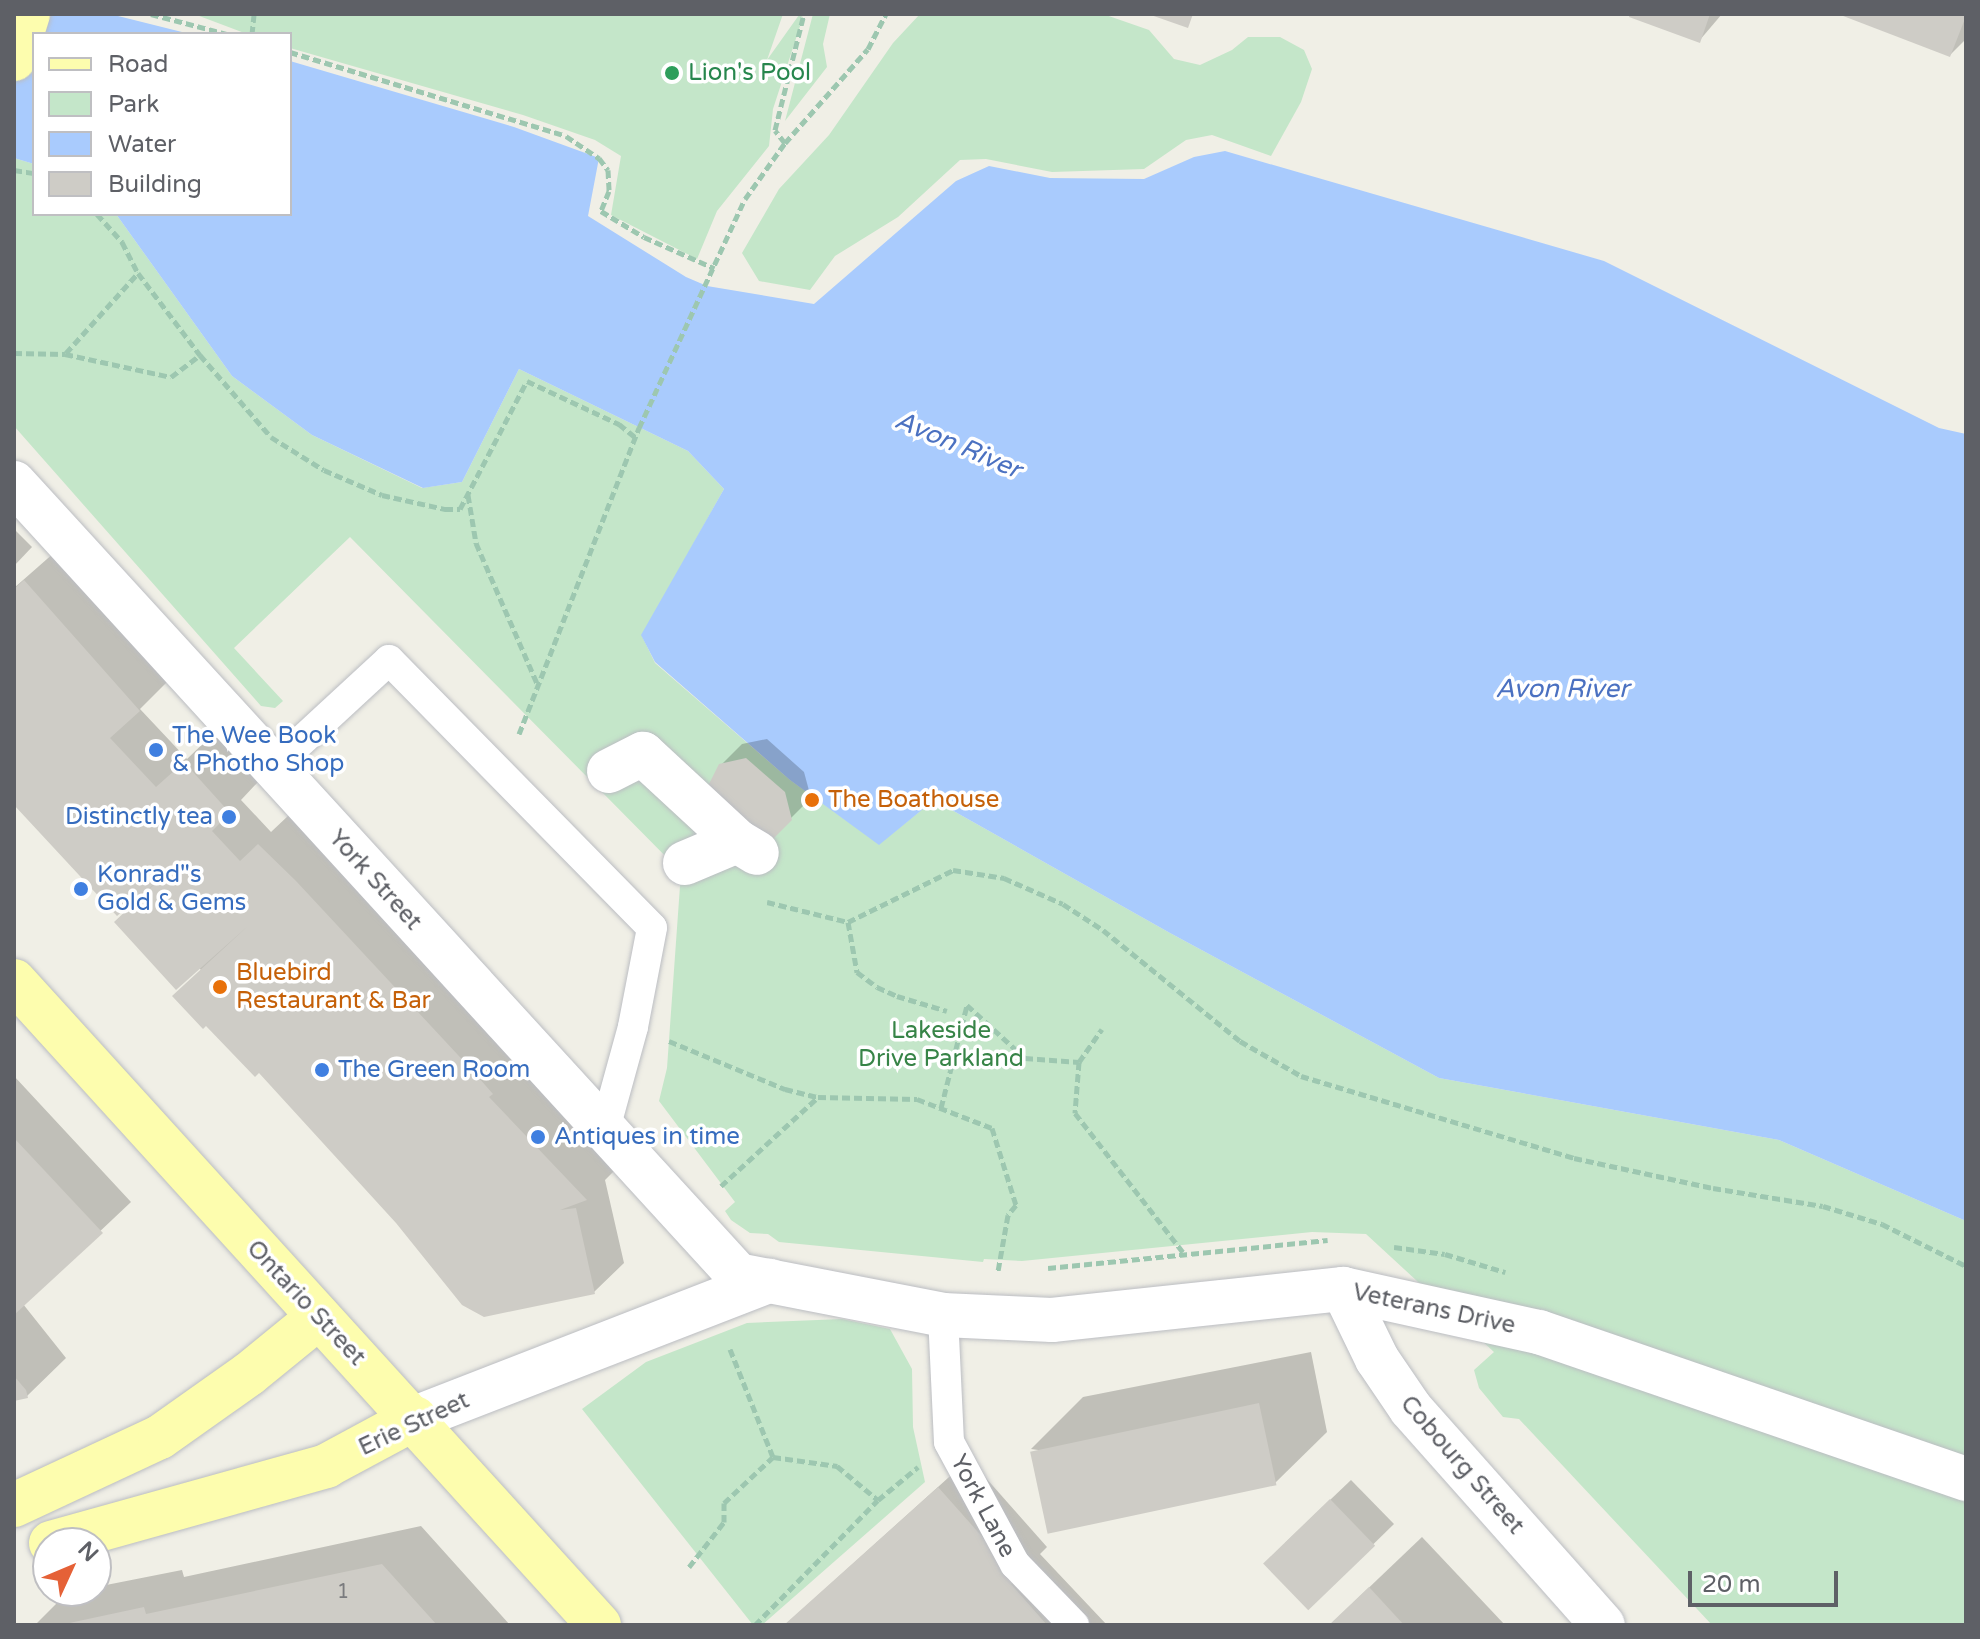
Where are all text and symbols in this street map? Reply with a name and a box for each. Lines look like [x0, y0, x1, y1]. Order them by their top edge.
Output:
legend [32, 32, 292, 216]
text: Road [108, 50, 168, 79]
place label: Lion's Pool [688, 59, 811, 87]
marker: Lion's Pool [663, 64, 681, 82]
text: Park [108, 90, 159, 119]
text: Water [108, 130, 176, 159]
text: Building [108, 170, 202, 199]
water label: Avon River [890, 405, 1026, 485]
water label: Avon River [1495, 673, 1629, 705]
place label: The Wee Book & Photho Shop [172, 722, 344, 778]
marker: The Wee Book & Photho Shop [147, 741, 165, 759]
place label: The Boathouse [828, 786, 999, 814]
marker: The Boathouse [803, 791, 821, 809]
place label: Distinctly tea [65, 803, 213, 831]
marker: Distinctly tea [220, 808, 238, 826]
street label: York Street [322, 824, 428, 936]
place label: Konrad"s Gold & Gems [97, 861, 246, 917]
marker: Konrad"s Gold & Gems [72, 880, 90, 898]
place label: Bluebird Restaurant & Bar [236, 959, 431, 1015]
marker: Bluebird Restaurant & Bar [211, 978, 229, 996]
park label: Lakeside Drive Parkland [858, 1017, 1024, 1073]
place label: The Green Room [338, 1056, 530, 1084]
marker: The Green Room [313, 1061, 331, 1079]
place label: Antiques in time [554, 1123, 740, 1151]
marker: Antiques in time [529, 1128, 547, 1146]
street label: Ontario Street [241, 1234, 371, 1372]
street label: Veterans Drive [1350, 1278, 1518, 1340]
street label: Erie Street [354, 1386, 474, 1462]
street label: Cobourg Street [1394, 1390, 1530, 1540]
street label: York Lane [944, 1450, 1022, 1562]
north arrow [32, 1527, 112, 1607]
text: N [72, 1536, 103, 1567]
scale bar [1692, 1555, 1842, 1605]
text: 20 m [1702, 1570, 1760, 1599]
house number: 1 [337, 1580, 349, 1604]

